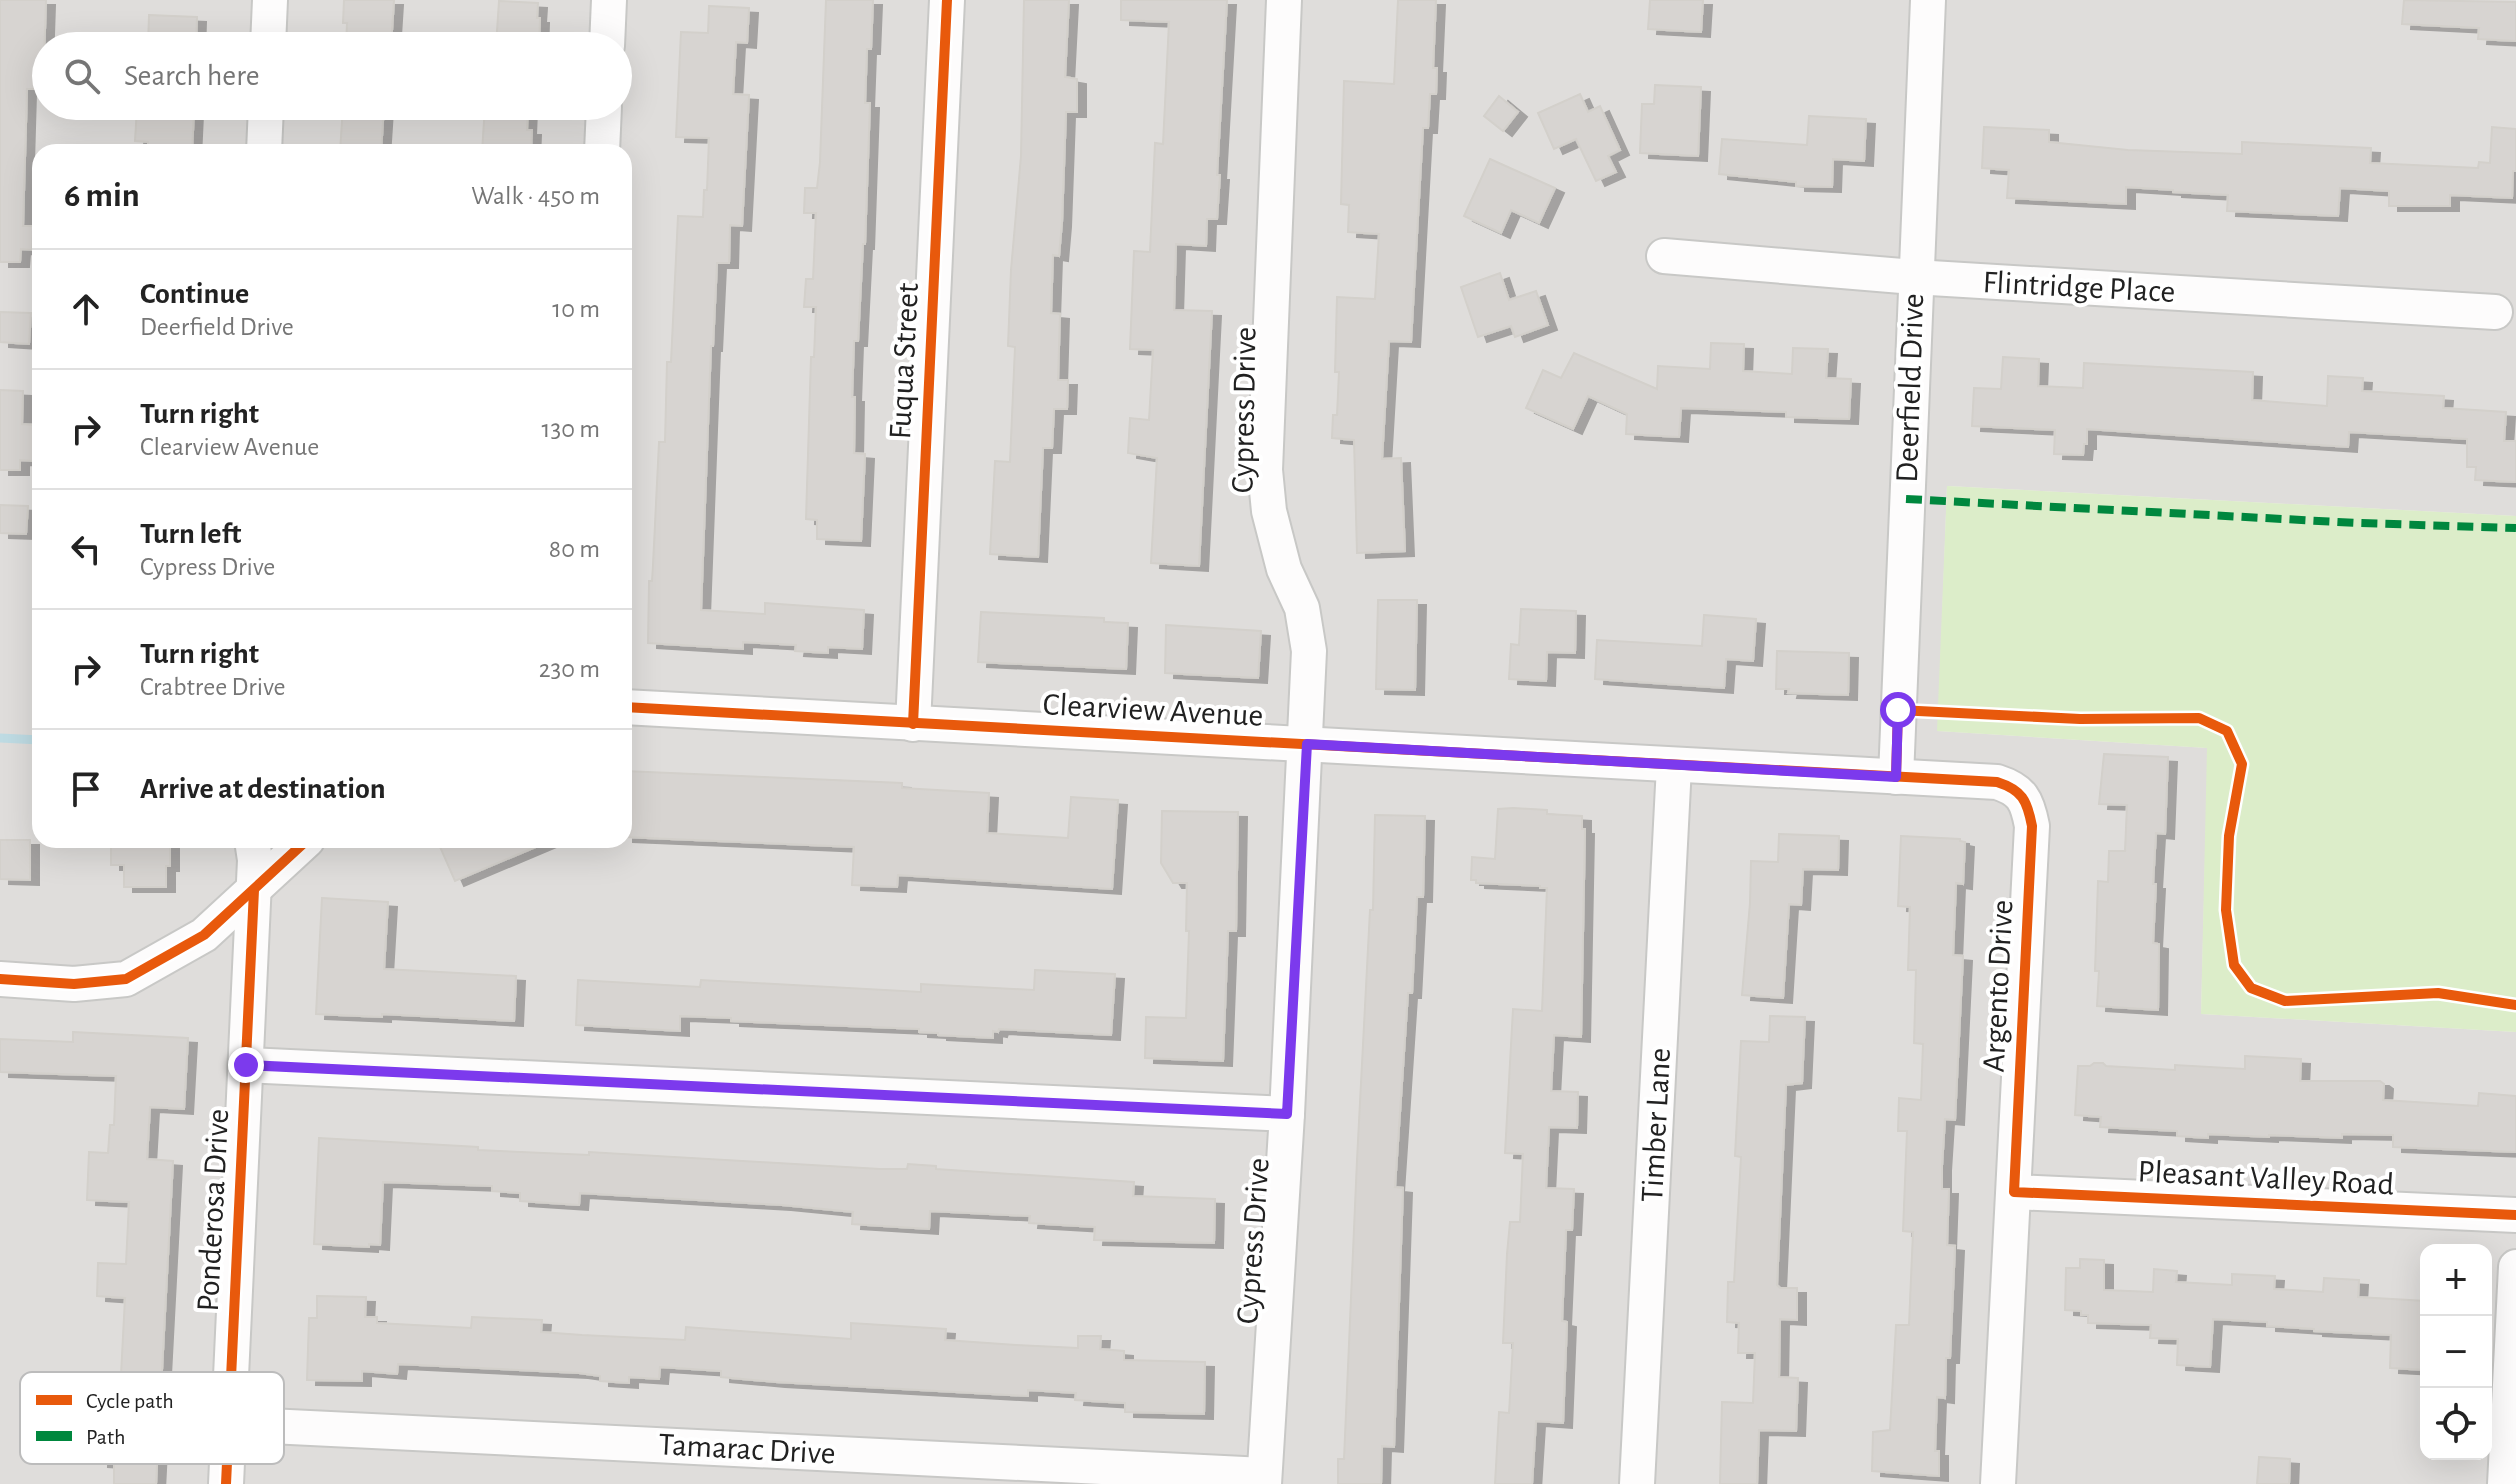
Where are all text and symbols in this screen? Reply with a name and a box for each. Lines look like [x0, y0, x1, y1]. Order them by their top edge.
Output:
search box [32, 32, 632, 120]
icon: search [60, 54, 104, 98]
text: Search here [124, 61, 260, 91]
text: 6 min [64, 179, 140, 213]
text: Walk · 450 m [471, 183, 600, 209]
street label: Flintridge Place [1982, 266, 2176, 308]
text: Continue [140, 279, 249, 309]
street label: Fuqua Street [884, 282, 924, 440]
icon: ahead [64, 287, 108, 331]
street label: Deerfield Drive [1891, 293, 1929, 483]
text: 10 m [552, 296, 600, 322]
text: Deerfield Drive [140, 314, 294, 340]
street label: Cypress Drive [1227, 326, 1261, 494]
text: Turn right [140, 399, 259, 429]
icon: right [64, 407, 108, 451]
text: 130 m [542, 416, 600, 442]
text: Clearview Avenue [140, 434, 319, 460]
text: Turn left [140, 519, 241, 549]
icon: left [64, 527, 108, 571]
text: 80 m [549, 536, 600, 562]
text: Cypress Drive [140, 554, 275, 580]
text: Turn right [140, 639, 259, 669]
icon: right [64, 647, 108, 691]
text: 230 m [539, 656, 600, 682]
text: Crabtree Drive [140, 674, 286, 700]
street label: Clearview Avenue [1042, 688, 1264, 732]
route start [1880, 692, 1916, 728]
icon: arrive [64, 767, 108, 811]
text: Arrive at destination [140, 774, 386, 804]
street label: Argento Drive [1978, 899, 2018, 1073]
route end [228, 1047, 264, 1083]
street label: Timber Lane [1636, 1047, 1676, 1203]
street label: Ponderosa Drive [192, 1108, 234, 1312]
street label: Pleasant Valley Road [2137, 1155, 2395, 1201]
street label: Cypress Drive [1231, 1157, 1275, 1325]
map controls [2420, 1244, 2492, 1460]
button: + [2420, 1244, 2492, 1316]
button: − [2420, 1316, 2492, 1388]
legend [20, 1372, 284, 1464]
button: locate [2420, 1388, 2492, 1460]
text: Cycle path [86, 1390, 174, 1412]
text: Path [86, 1426, 126, 1448]
street label: Tamarac Drive [658, 1428, 836, 1470]

